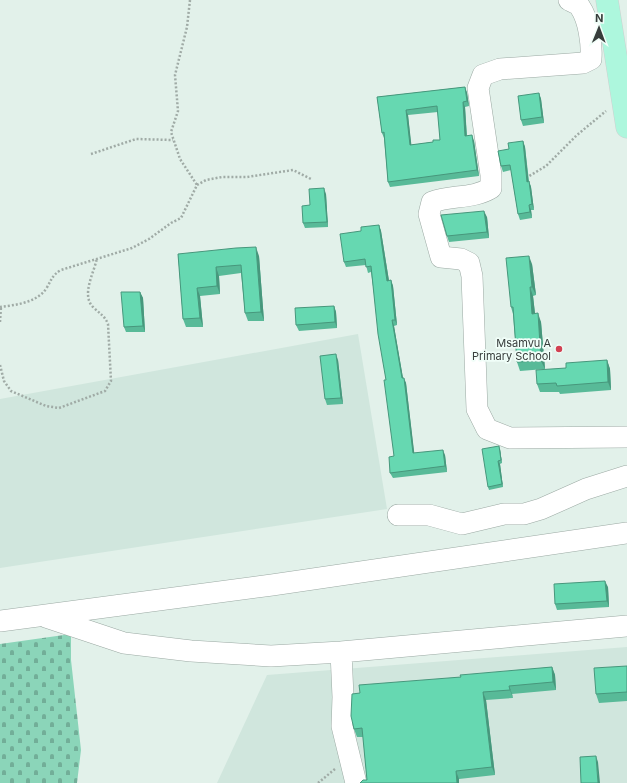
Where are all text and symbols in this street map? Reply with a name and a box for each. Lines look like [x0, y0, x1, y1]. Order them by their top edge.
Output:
north arrow [579, 8, 619, 48]
text: N [595, 11, 603, 25]
place label: Msamvu A Primary School [472, 336, 551, 363]
marker: Msamvu A Primary School [554, 344, 564, 354]

